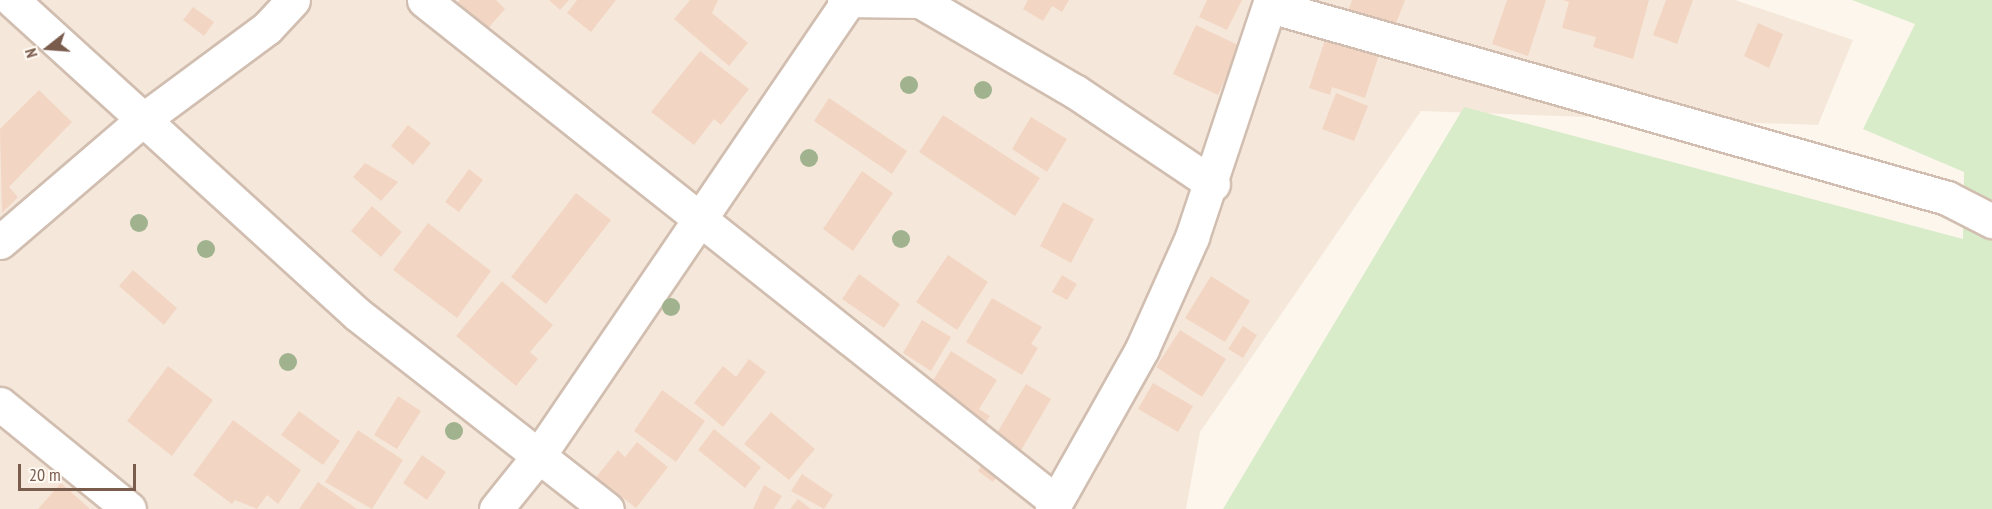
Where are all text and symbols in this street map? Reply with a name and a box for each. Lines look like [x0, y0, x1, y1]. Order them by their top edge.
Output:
north arrow [18, 18, 78, 78]
text: N [20, 46, 42, 60]
scale bar [21, 452, 140, 490]
text: 20 m [29, 463, 61, 486]

